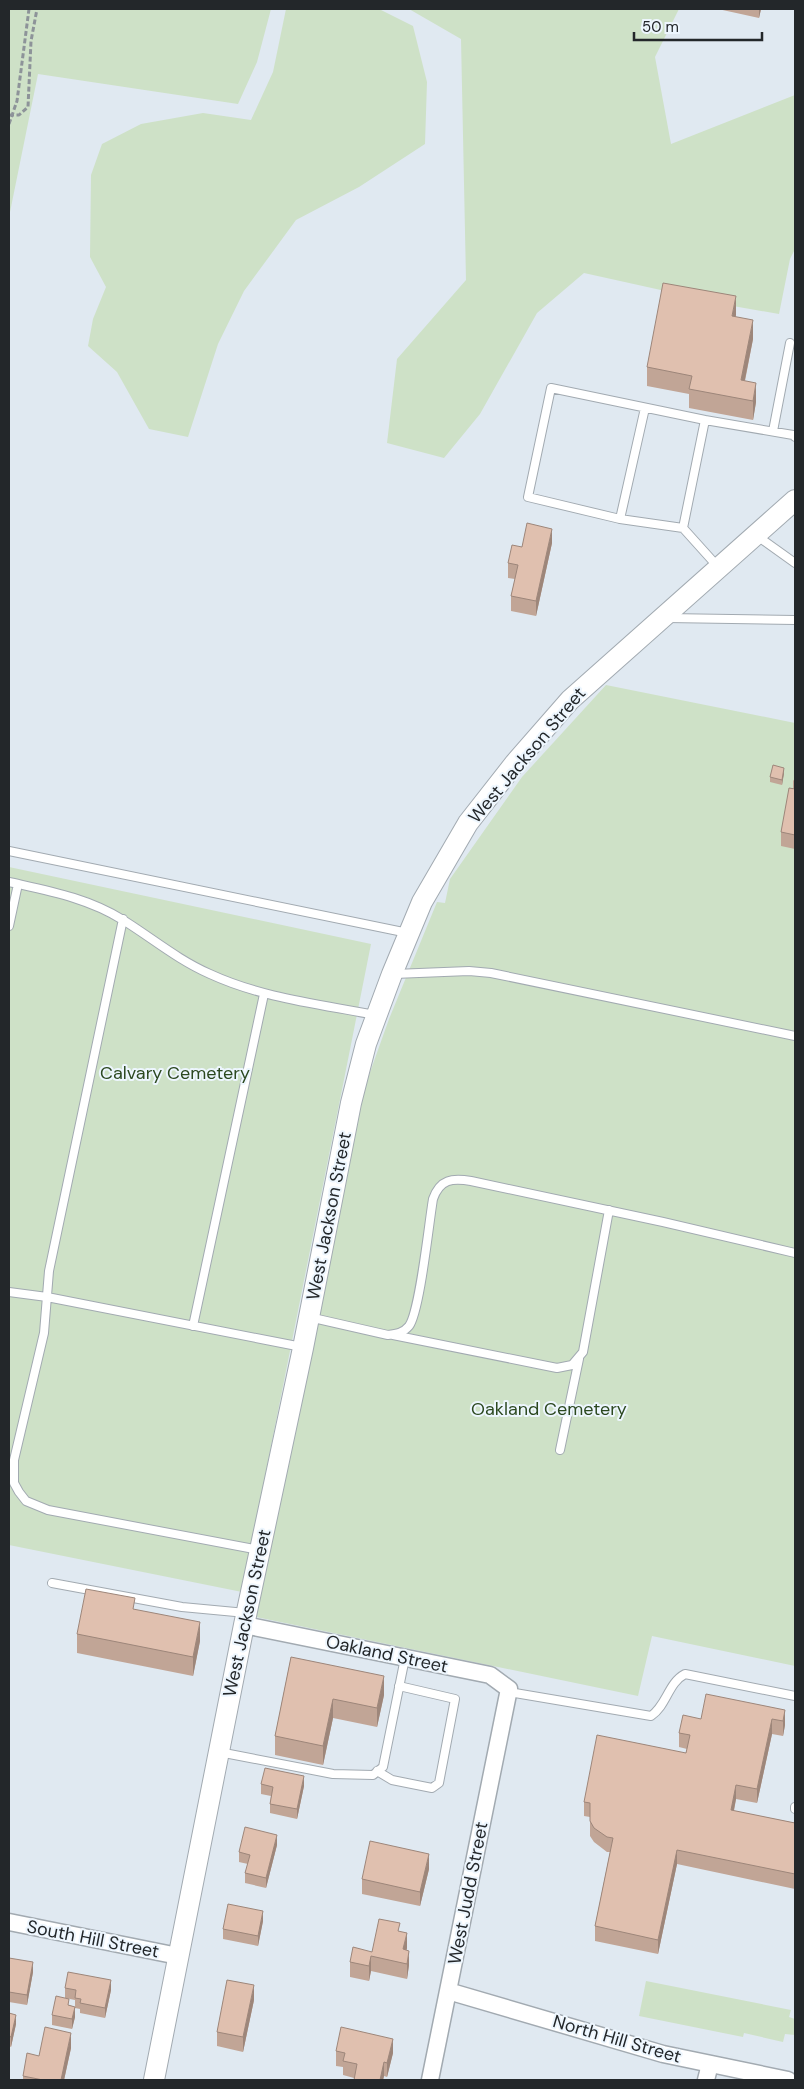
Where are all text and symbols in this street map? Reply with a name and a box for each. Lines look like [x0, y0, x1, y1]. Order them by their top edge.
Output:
scale bar [634, 10, 762, 42]
text: 50 m [642, 17, 679, 37]
street label: West Jackson Street [463, 682, 591, 828]
park label: Calvary Cemetery [100, 1061, 250, 1085]
street label: West Jackson Street [301, 1130, 357, 1302]
park label: Oakland Cemetery [471, 1397, 627, 1421]
street label: West Jackson Street [218, 1527, 276, 1699]
street label: Oakland Street [324, 1629, 450, 1679]
street label: West Judd Street [442, 1820, 494, 1966]
street label: South Hill Street [25, 1914, 161, 1964]
street label: North Hill Street [550, 2009, 684, 2069]

